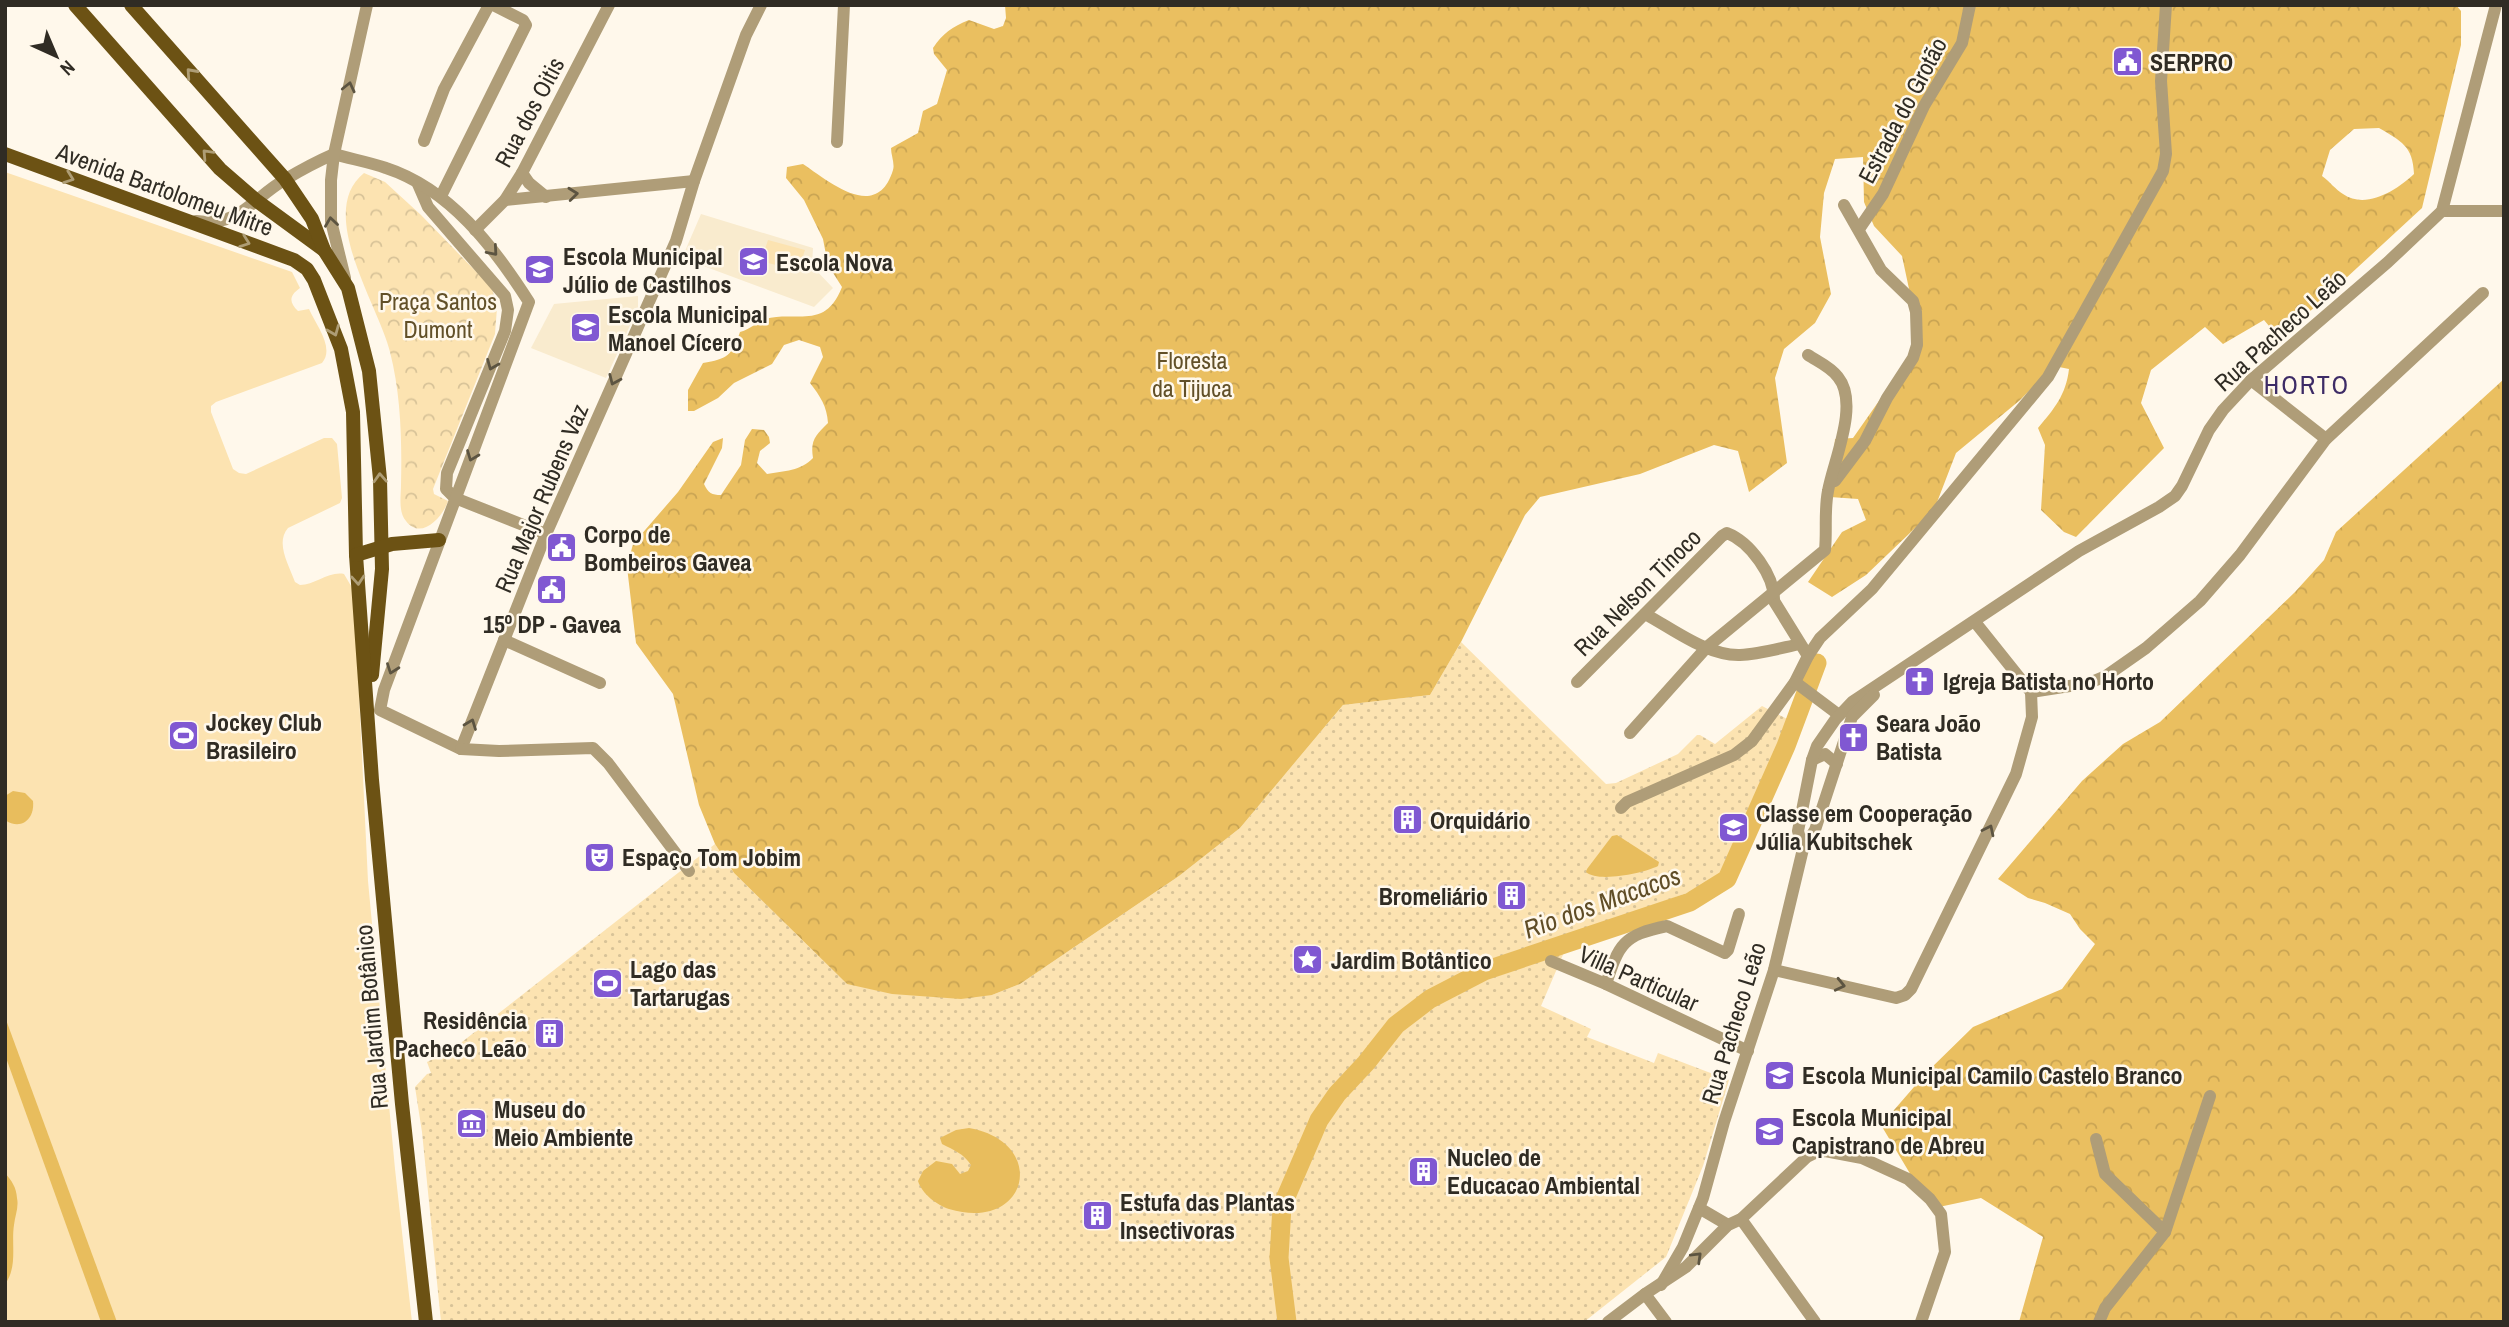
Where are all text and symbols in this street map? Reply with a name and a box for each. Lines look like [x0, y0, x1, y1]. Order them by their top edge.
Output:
north arrow [21, 21, 91, 91]
street label: Estrada do Grotão [1850, 31, 1954, 189]
public building icon: SERPRO [2110, 45, 2144, 79]
place label: SERPRO [2150, 46, 2233, 78]
street label: Rua dos Oitis [487, 51, 571, 173]
text: N [55, 55, 81, 81]
one-way arrow [187, 68, 199, 81]
one-way arrow [341, 81, 355, 93]
street label: Avenida Bartolomeu Mitre [51, 135, 278, 243]
one-way arrow [202, 150, 215, 163]
one-way arrow [63, 170, 75, 184]
one-way arrow [567, 186, 579, 201]
one-way arrow [324, 216, 339, 228]
one-way arrow [239, 234, 251, 248]
place label: Escola Municipal Júlio de Castilhos [563, 240, 731, 300]
one-way arrow [485, 242, 497, 255]
school or university icon: Escola Nova [736, 245, 770, 279]
place label: Escola Nova [776, 246, 893, 278]
school or university icon: Escola Municipal Júlio de Castilhos [523, 253, 557, 287]
street label: Rua Pacheco Leão [2207, 262, 2353, 398]
park label: Praça Santos Dumont [379, 285, 497, 345]
place label: Escola Municipal Manoel Cícero [608, 298, 768, 358]
school or university icon: Escola Municipal Manoel Cícero [568, 311, 602, 345]
one-way arrow [326, 324, 340, 336]
park label: Floresta da Tijuca [1152, 344, 1232, 404]
one-way arrow [486, 358, 500, 370]
district label: HORTO [2264, 367, 2350, 402]
one-way arrow [608, 373, 622, 385]
street label: Rua Major Rubens Vaz [487, 399, 595, 597]
one-way arrow [466, 449, 480, 461]
one-way arrow [372, 472, 387, 483]
place label: Corpo de Bombeiros Gavea [584, 518, 751, 578]
street label: Rua Nelson Tinoco [1566, 521, 1708, 663]
public building icon: Corpo de Bombeiros Gavea [544, 531, 578, 565]
public building icon: 15º DP - Gavea [535, 573, 569, 607]
one-way arrow [350, 575, 365, 586]
place label: 15º DP - Gavea [483, 608, 621, 640]
one-way arrow [386, 662, 400, 674]
church icon: Igreja Batista no Horto [1903, 664, 1937, 698]
place label: Igreja Batista no Horto [1943, 665, 2154, 697]
place label: Jockey Club Brasileiro [206, 706, 322, 766]
place label: Seara João Batista [1876, 707, 1981, 767]
sports icon: Jockey Club Brasileiro [166, 719, 200, 753]
one-way arrow [462, 719, 476, 731]
church icon: Seara João Batista [1836, 720, 1870, 754]
place label: Classe em Cooperação Júlia Kubitschek [1756, 797, 1973, 857]
building icon: Orquidário [1390, 803, 1424, 837]
place label: Orquidário [1430, 804, 1531, 836]
school or university icon: Classe em Cooperação Júlia Kubitschek [1716, 810, 1750, 844]
one-way arrow [1981, 825, 1995, 837]
theatre icon: Espaço Tom Jobim [582, 840, 616, 874]
place label: Espaço Tom Jobim [622, 841, 801, 873]
water label: Rio dos Macacos [1519, 857, 1685, 947]
building icon: Bromeliário [1494, 879, 1528, 913]
place label: Bromeliário [1379, 880, 1488, 912]
street label: Rua Jardim Botânico [347, 924, 395, 1110]
street label: Villa Particular [1574, 937, 1704, 1019]
street label: Rua Pacheco Leão [1693, 938, 1773, 1108]
place icon: Jardim Botântico [1291, 943, 1325, 977]
place label: Jardim Botântico [1331, 944, 1492, 976]
place label: Lago das Tartarugas [630, 953, 730, 1013]
sports icon: Lago das Tartarugas [590, 966, 624, 1000]
one-way arrow [1834, 977, 1846, 992]
place label: Residência Pacheco Leão [395, 1004, 527, 1064]
building icon: Residência Pacheco Leão [533, 1017, 567, 1051]
school or university icon: Escola Municipal Camilo Castelo Branco [1762, 1058, 1796, 1092]
place label: Escola Municipal Camilo Castelo Branco [1802, 1059, 2183, 1091]
place label: Museu do Meio Ambiente [494, 1093, 633, 1153]
place label: Escola Municipal Capistrano de Abreu [1792, 1101, 1985, 1161]
museum icon: Museu do Meio Ambiente [454, 1106, 488, 1140]
school or university icon: Escola Municipal Capistrano de Abreu [1752, 1114, 1786, 1148]
place label: Nucleo de Educacao Ambiental [1447, 1141, 1640, 1201]
building icon: Nucleo de Educacao Ambiental [1407, 1154, 1441, 1188]
place label: Estufa das Plantas Insectivoras [1120, 1186, 1295, 1246]
building icon: Estufa das Plantas Insectivoras [1080, 1199, 1114, 1233]
one-way arrow [1688, 1253, 1701, 1266]

